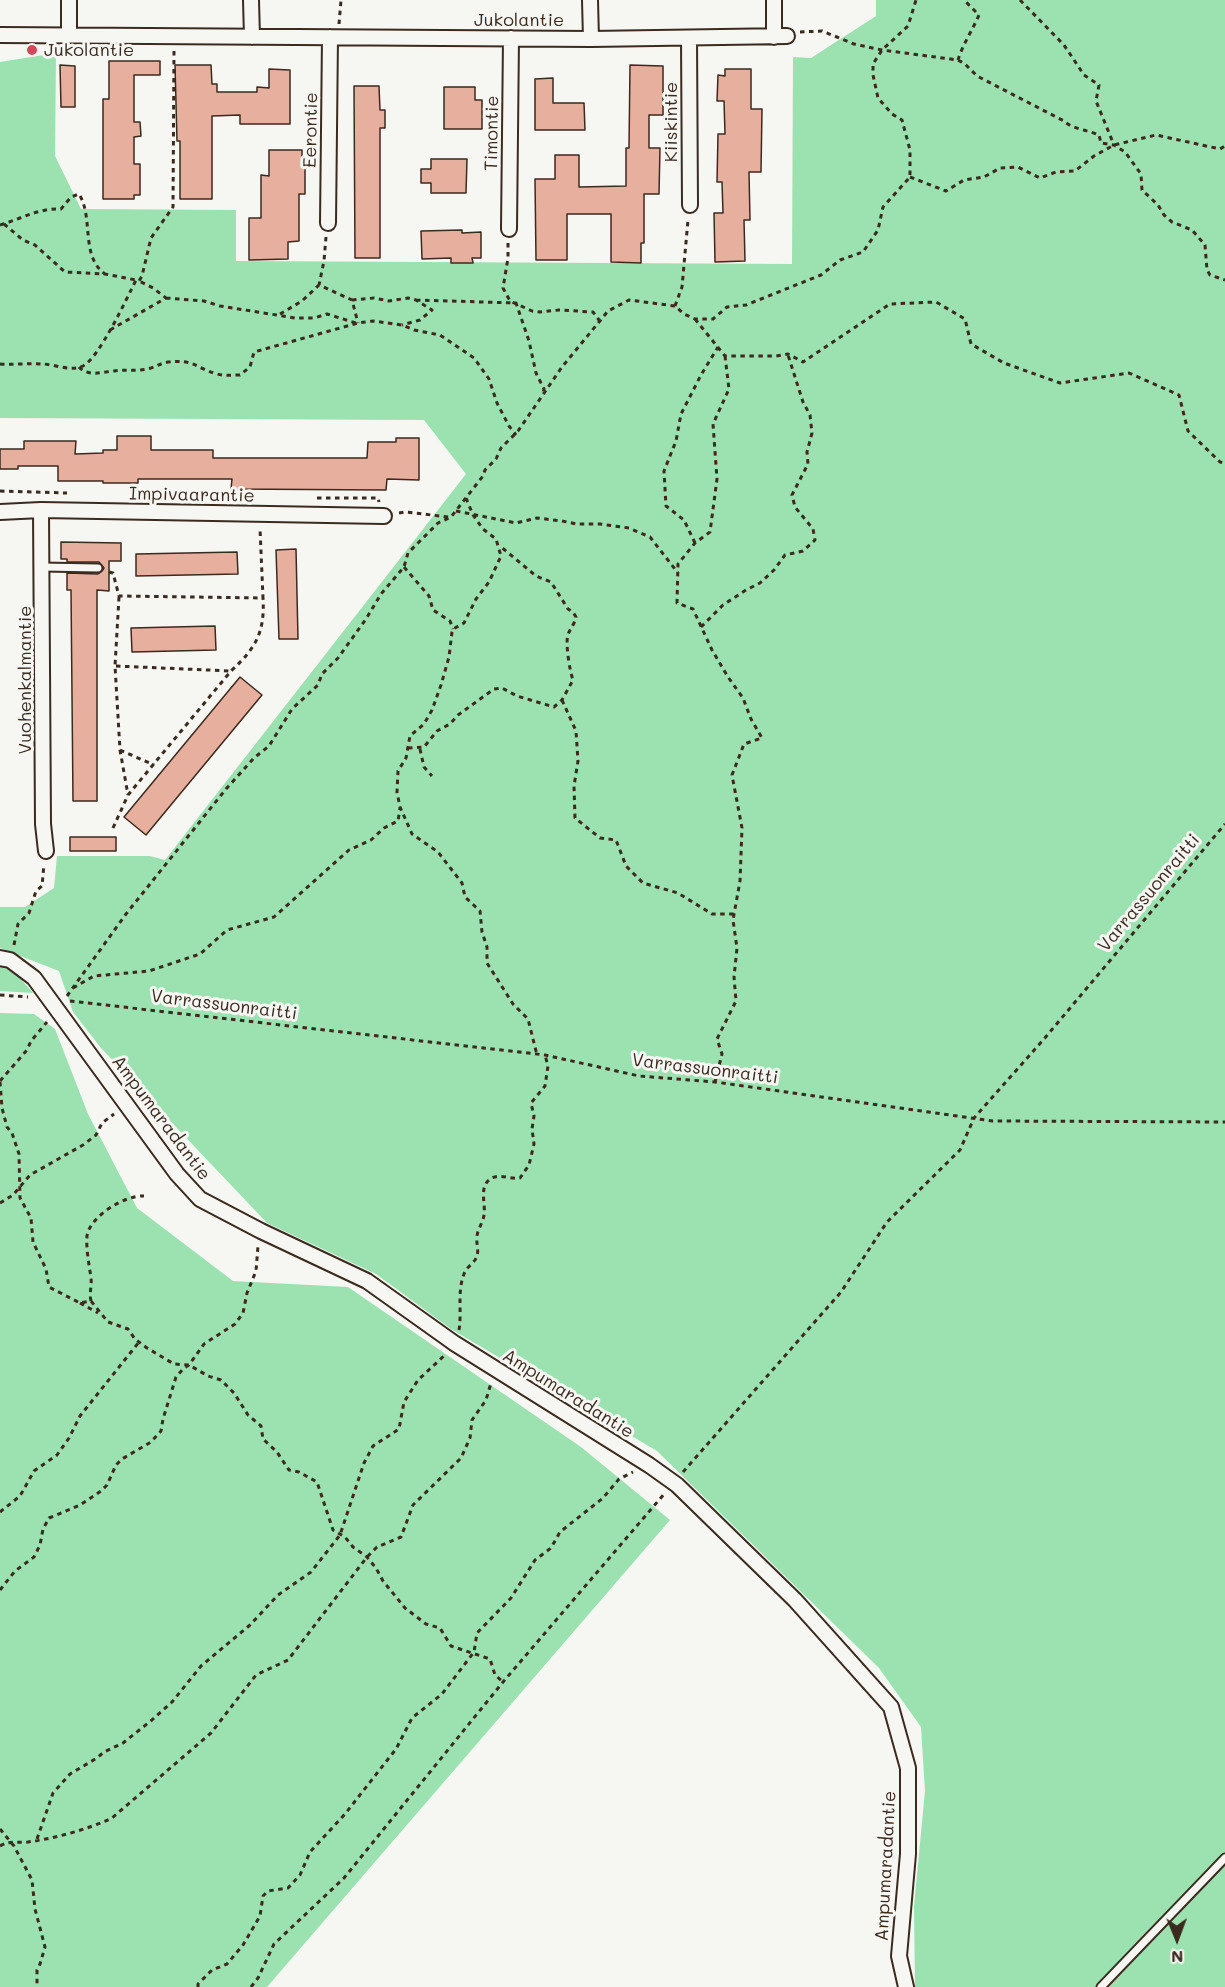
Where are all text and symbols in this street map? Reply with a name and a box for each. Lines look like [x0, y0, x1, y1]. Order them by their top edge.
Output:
street label: Jukolantie [474, 9, 564, 31]
place label: Jukolantie [44, 39, 134, 61]
marker: Jukolantie [25, 43, 39, 57]
street label: Kiiskintie [660, 82, 682, 162]
street label: Eerontie [300, 92, 322, 168]
street label: Timontie [481, 95, 503, 171]
street label: Impivaarantie [129, 483, 255, 507]
street label: Vuohenkalmantie [14, 606, 36, 754]
street label: Varrassuonraitti [1093, 830, 1205, 956]
street label: Varrassuonraitti [150, 985, 298, 1025]
street label: Varrassuonraitti [631, 1049, 779, 1089]
street label: Ampumaradantie [107, 1051, 215, 1185]
street label: Ampumaradantie [498, 1345, 638, 1443]
street label: Ampumaradantie [871, 1790, 901, 1942]
north arrow [1147, 1909, 1207, 1969]
text: N [1171, 1947, 1184, 1968]

